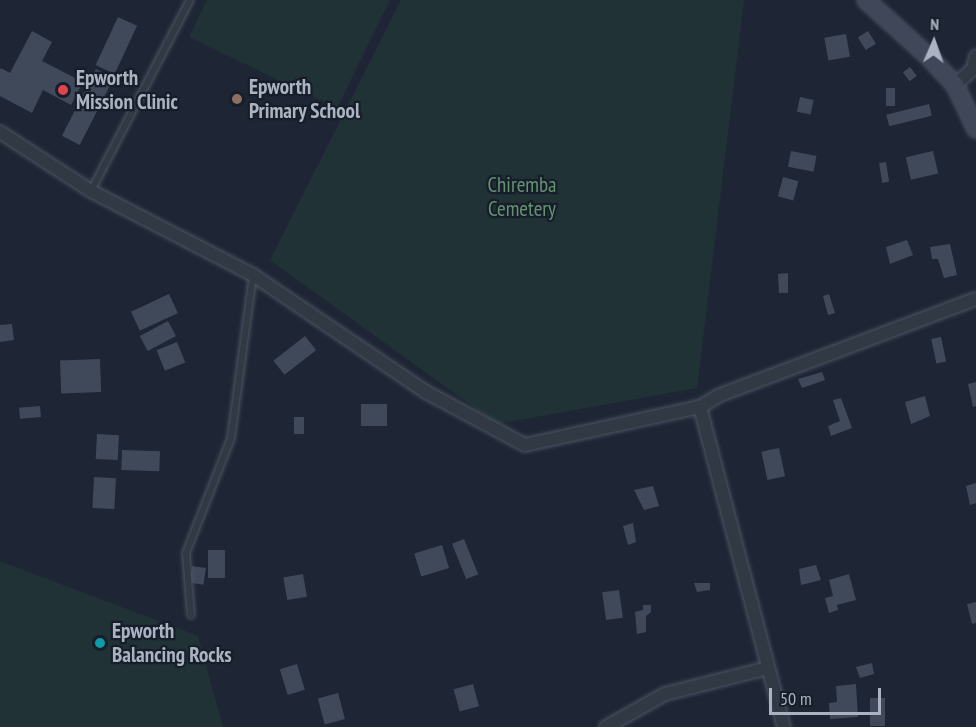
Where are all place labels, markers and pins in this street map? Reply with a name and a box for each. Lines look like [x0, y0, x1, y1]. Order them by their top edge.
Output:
place label: Epworth Mission Clinic [76, 65, 178, 115]
place label: Epworth Primary School [249, 74, 361, 124]
marker: Epworth Mission Clinic [54, 81, 72, 99]
marker: Epworth Primary School [230, 92, 244, 106]
place label: Epworth Balancing Rocks [112, 618, 232, 668]
marker: Epworth Balancing Rocks [93, 636, 107, 650]

